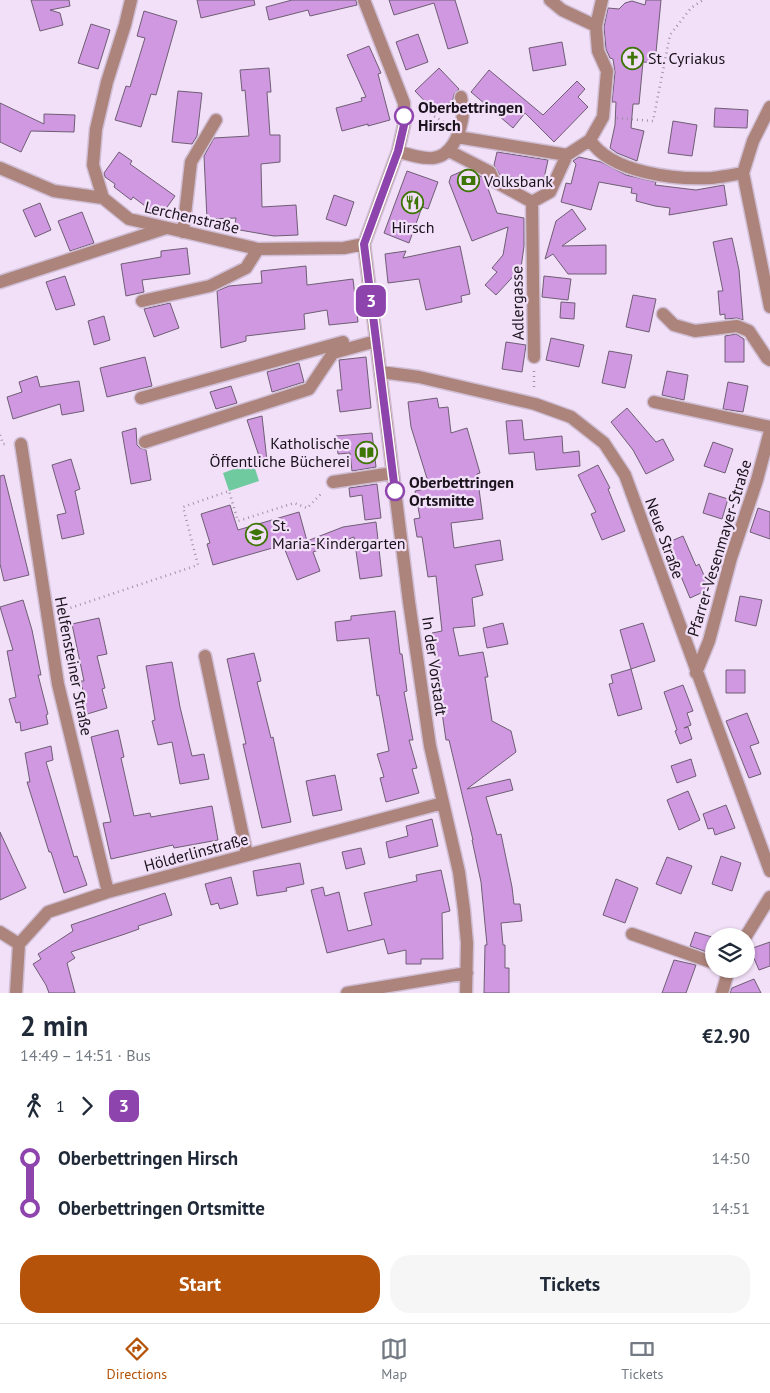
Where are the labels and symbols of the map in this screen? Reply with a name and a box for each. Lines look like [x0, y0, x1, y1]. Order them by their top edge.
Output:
church icon: St. Cyriakus [620, 46, 644, 70]
place label: St. Cyriakus [648, 48, 725, 68]
place label: Oberbettringen Hirsch [418, 97, 523, 135]
marker: Oberbettringen Hirsch [394, 106, 414, 126]
bank icon: Volksbank [456, 169, 480, 193]
place label: Volksbank [483, 171, 553, 191]
restaurant icon: Hirsch [401, 191, 425, 215]
street label: Lerchenstraße [143, 196, 241, 238]
place label: Hirsch [391, 217, 435, 237]
street label: Adlergasse [506, 266, 528, 340]
line badge: 3 [355, 285, 387, 317]
place label: Katholische Öffentliche Bücherei [209, 433, 350, 471]
library icon: Katholische Öffentliche Bücherei [354, 440, 378, 464]
street label: Pfarrer-Vesenmayer-Straße [683, 457, 755, 639]
place label: Oberbettringen Ortsmitte [409, 472, 514, 510]
marker: Oberbettringen Ortsmitte [385, 481, 405, 501]
street label: Neue Straße [641, 495, 689, 581]
place label: St. Maria-Kindergarten [272, 515, 406, 553]
school or university icon: St. Maria-Kindergarten [244, 522, 268, 546]
street label: Helfensteiner Straße [51, 595, 97, 737]
street label: In der Vorstadt [418, 615, 452, 717]
street label: Hölderlinstraße [142, 828, 250, 876]

